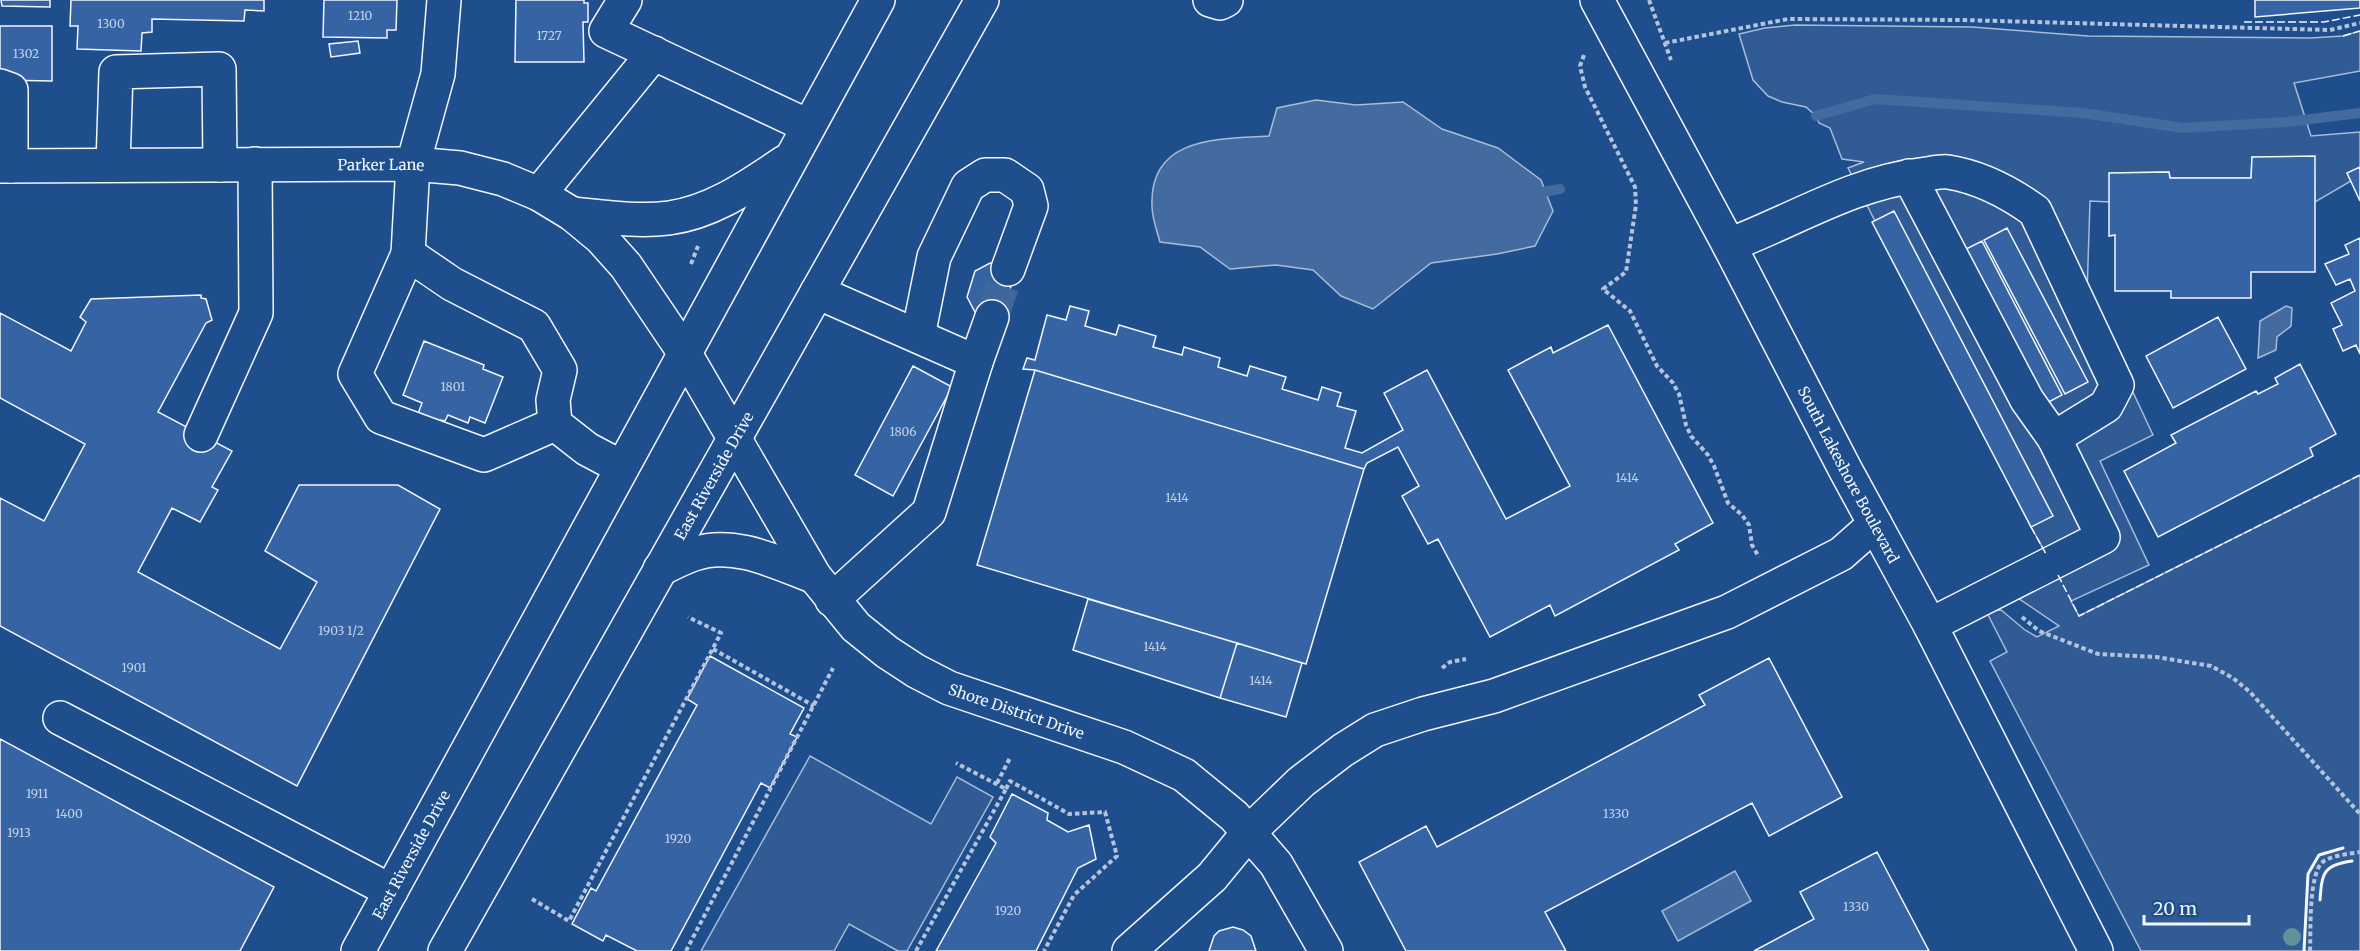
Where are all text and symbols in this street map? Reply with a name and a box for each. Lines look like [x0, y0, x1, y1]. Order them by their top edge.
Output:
house number: 1210 [348, 8, 373, 23]
house number: 1300 [97, 16, 125, 31]
house number: 1727 [537, 28, 562, 43]
house number: 1302 [13, 46, 39, 61]
street label: Parker Lane [338, 154, 425, 174]
house number: 1801 [441, 379, 466, 394]
street label: South Lakeshore Boulevard [1794, 383, 1904, 566]
street label: East Riverside Drive [670, 408, 757, 543]
house number: 1806 [889, 424, 917, 439]
house number: 1414 [1615, 470, 1639, 485]
house number: 1414 [1165, 490, 1189, 505]
house number: 1903 1/2 [318, 623, 364, 638]
house number: 1414 [1143, 639, 1167, 654]
house number: 1901 [122, 660, 147, 675]
house number: 1414 [1249, 673, 1273, 688]
street label: Shore District Drive [946, 679, 1087, 743]
house number: 1911 [26, 786, 49, 801]
street label: East Riverside Drive [368, 786, 454, 922]
house number: 1400 [55, 806, 83, 821]
house number: 1330 [1603, 806, 1629, 821]
house number: 1913 [7, 825, 31, 840]
house number: 1920 [665, 831, 691, 846]
scale bar [2144, 888, 2249, 926]
text: 20 m [2153, 897, 2197, 920]
house number: 1330 [1843, 899, 1869, 914]
house number: 1920 [995, 903, 1021, 918]

